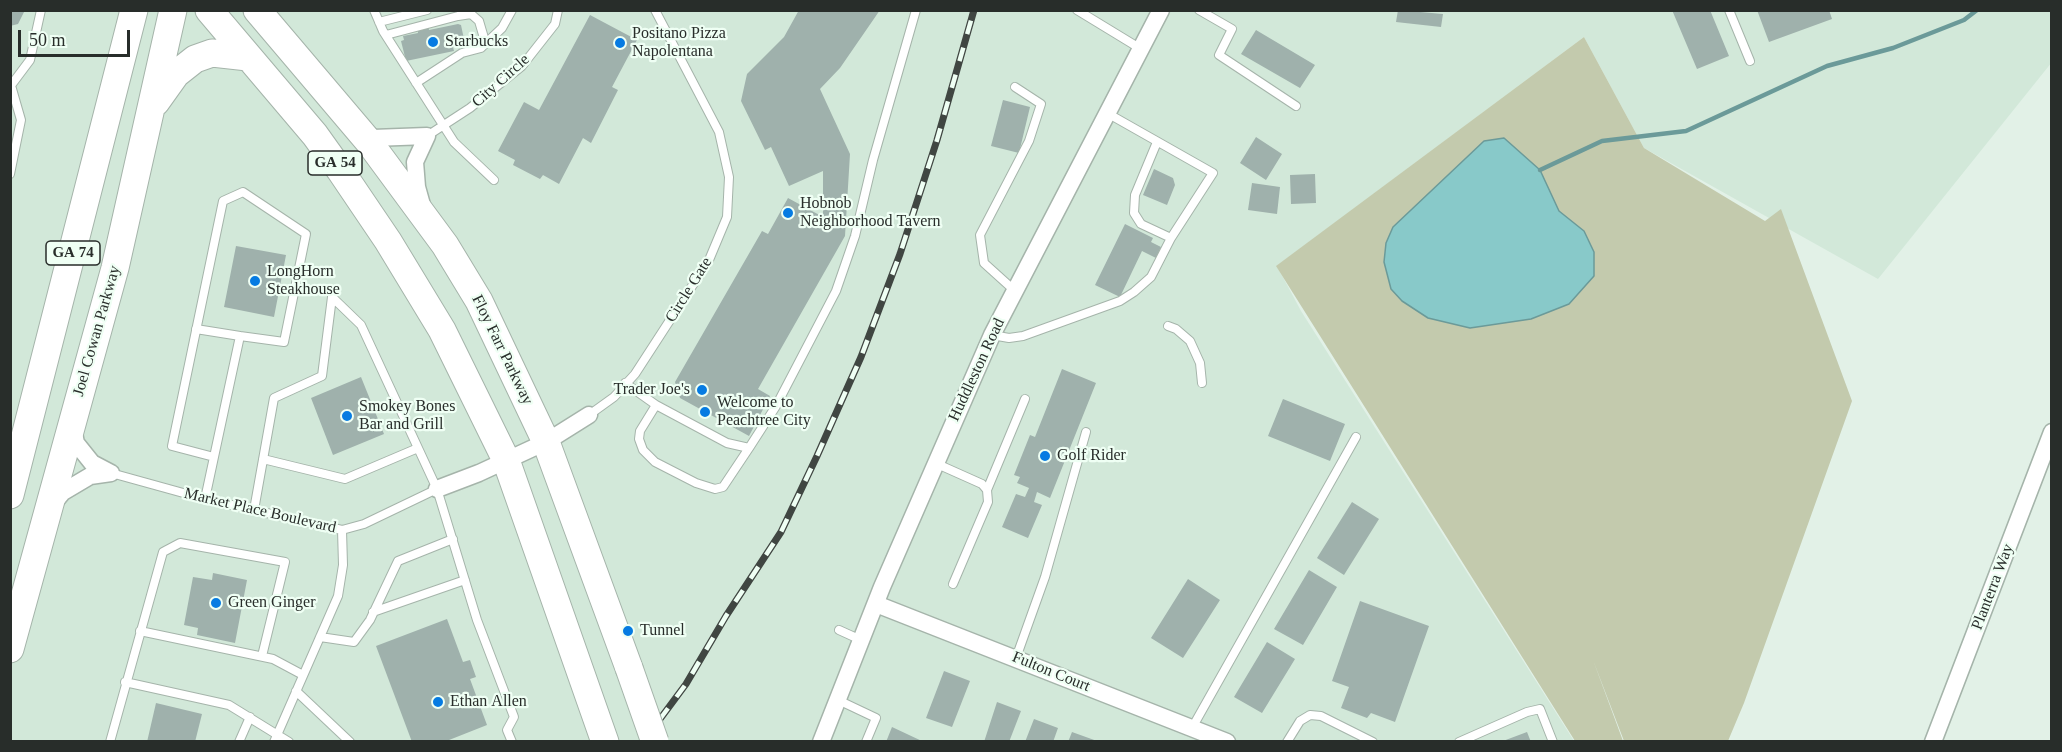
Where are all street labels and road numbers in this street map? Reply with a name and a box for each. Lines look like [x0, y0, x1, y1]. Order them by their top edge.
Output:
street label: City Circle [468, 50, 534, 112]
road number: GA 54 [308, 151, 362, 175]
road number: GA 74 [46, 241, 100, 265]
street label: Circle Gate [661, 254, 717, 326]
street label: Joel Cowan Parkway [69, 263, 125, 399]
street label: Floy Farr Parkway [467, 292, 537, 408]
street label: Huddleston Road [945, 315, 1009, 425]
street label: Market Place Boulevard [182, 484, 338, 538]
street label: Planterra Way [1968, 541, 2018, 633]
street label: Fulton Court [1009, 648, 1093, 696]

